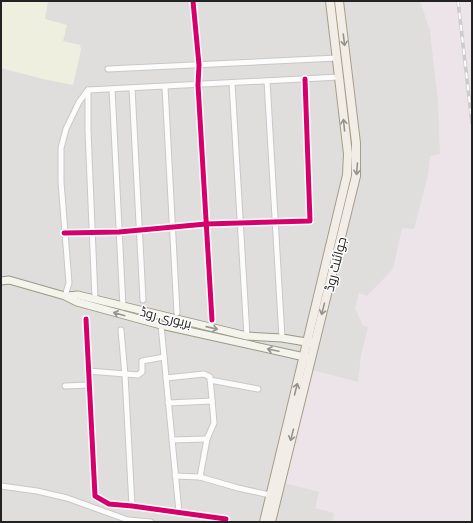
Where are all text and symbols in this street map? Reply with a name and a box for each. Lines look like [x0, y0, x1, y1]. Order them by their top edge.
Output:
one-way arrow [340, 33, 348, 46]
one-way arrow [341, 119, 348, 132]
one-way arrow [353, 162, 360, 175]
street label: جوائنٹ روڈ [320, 235, 350, 293]
street label: بریوری روڈ [138, 302, 194, 332]
one-way arrow [319, 302, 327, 315]
one-way arrow [113, 310, 126, 317]
one-way arrow [205, 325, 218, 333]
one-way arrow [267, 345, 280, 353]
one-way arrow [293, 383, 300, 396]
one-way arrow [288, 428, 296, 441]

